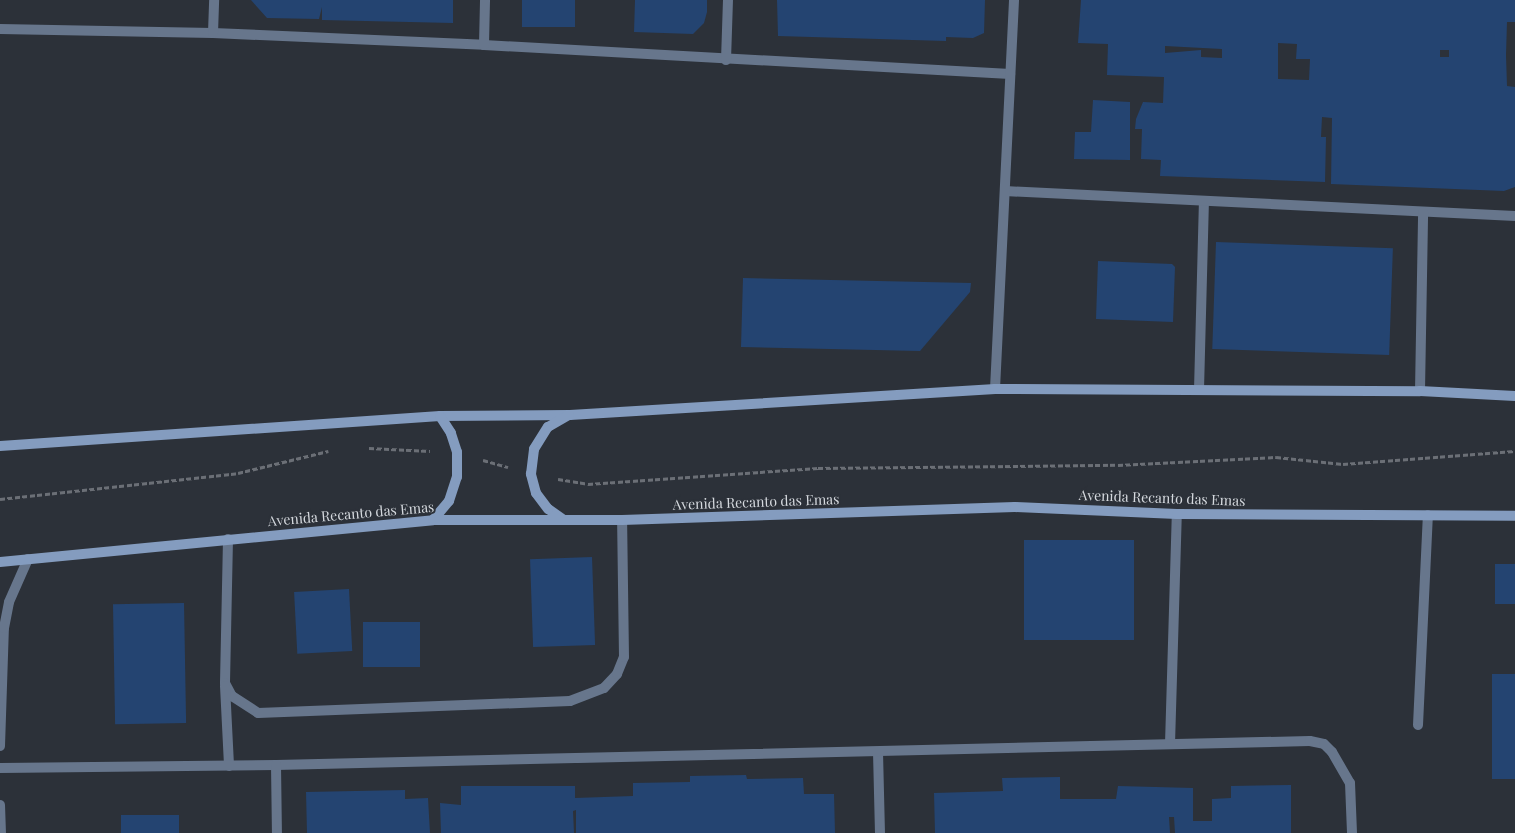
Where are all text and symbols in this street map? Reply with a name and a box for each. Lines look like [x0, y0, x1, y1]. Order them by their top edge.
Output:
street label: Avenida Recanto das Emas [1078, 487, 1246, 509]
street label: Avenida Recanto das Emas [672, 491, 840, 513]
street label: Avenida Recanto das Emas [267, 498, 435, 530]

